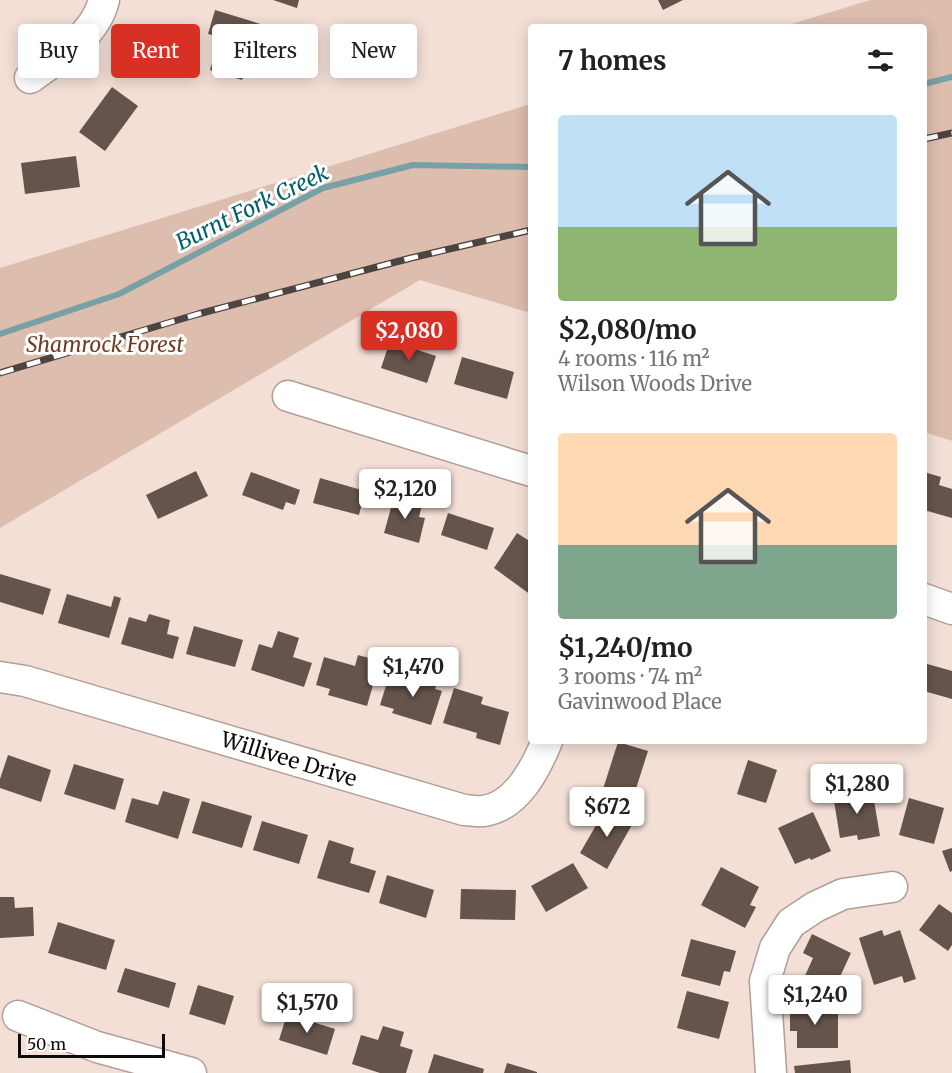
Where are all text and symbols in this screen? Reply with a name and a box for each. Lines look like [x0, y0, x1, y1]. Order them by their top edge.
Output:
chip: Buy [18, 24, 99, 78]
chip: Rent [111, 24, 200, 78]
chip: Filters [212, 24, 318, 78]
chip: New [330, 24, 417, 78]
text: 7 homes [558, 44, 666, 77]
icon: filters [864, 44, 897, 77]
icon: home [674, 154, 782, 262]
water label: Burnt Fork Creek [171, 158, 333, 256]
pin: $2,080 [360, 311, 458, 362]
text: $2,080/mo [558, 313, 696, 346]
text: $2,080 [375, 318, 443, 343]
park label: Shamrock Forest [26, 331, 185, 358]
text: 4 rooms · 116 m² [558, 346, 710, 371]
text: Wilson Woods Drive [558, 371, 752, 396]
pin: $2,120 [356, 469, 454, 520]
icon: home [674, 472, 782, 580]
text: $2,120 [373, 476, 437, 501]
text: $1,240/mo [558, 631, 692, 664]
pin: $1,470 [364, 647, 462, 698]
text: $1,470 [382, 654, 444, 679]
text: 3 rooms · 74 m² [558, 664, 702, 689]
text: Gavinwood Place [558, 689, 722, 714]
street label: Willivee Drive [217, 725, 360, 792]
pin: $1,280 [808, 764, 906, 815]
text: $1,280 [824, 771, 890, 796]
pin: $672 [571, 787, 643, 838]
text: $672 [583, 794, 631, 819]
pin: $1,240 [766, 975, 864, 1026]
text: $1,240 [782, 982, 848, 1007]
pin: $1,570 [258, 983, 356, 1034]
text: $1,570 [276, 990, 338, 1015]
scale bar [18, 1031, 165, 1058]
text: 50 m [27, 1034, 66, 1054]

